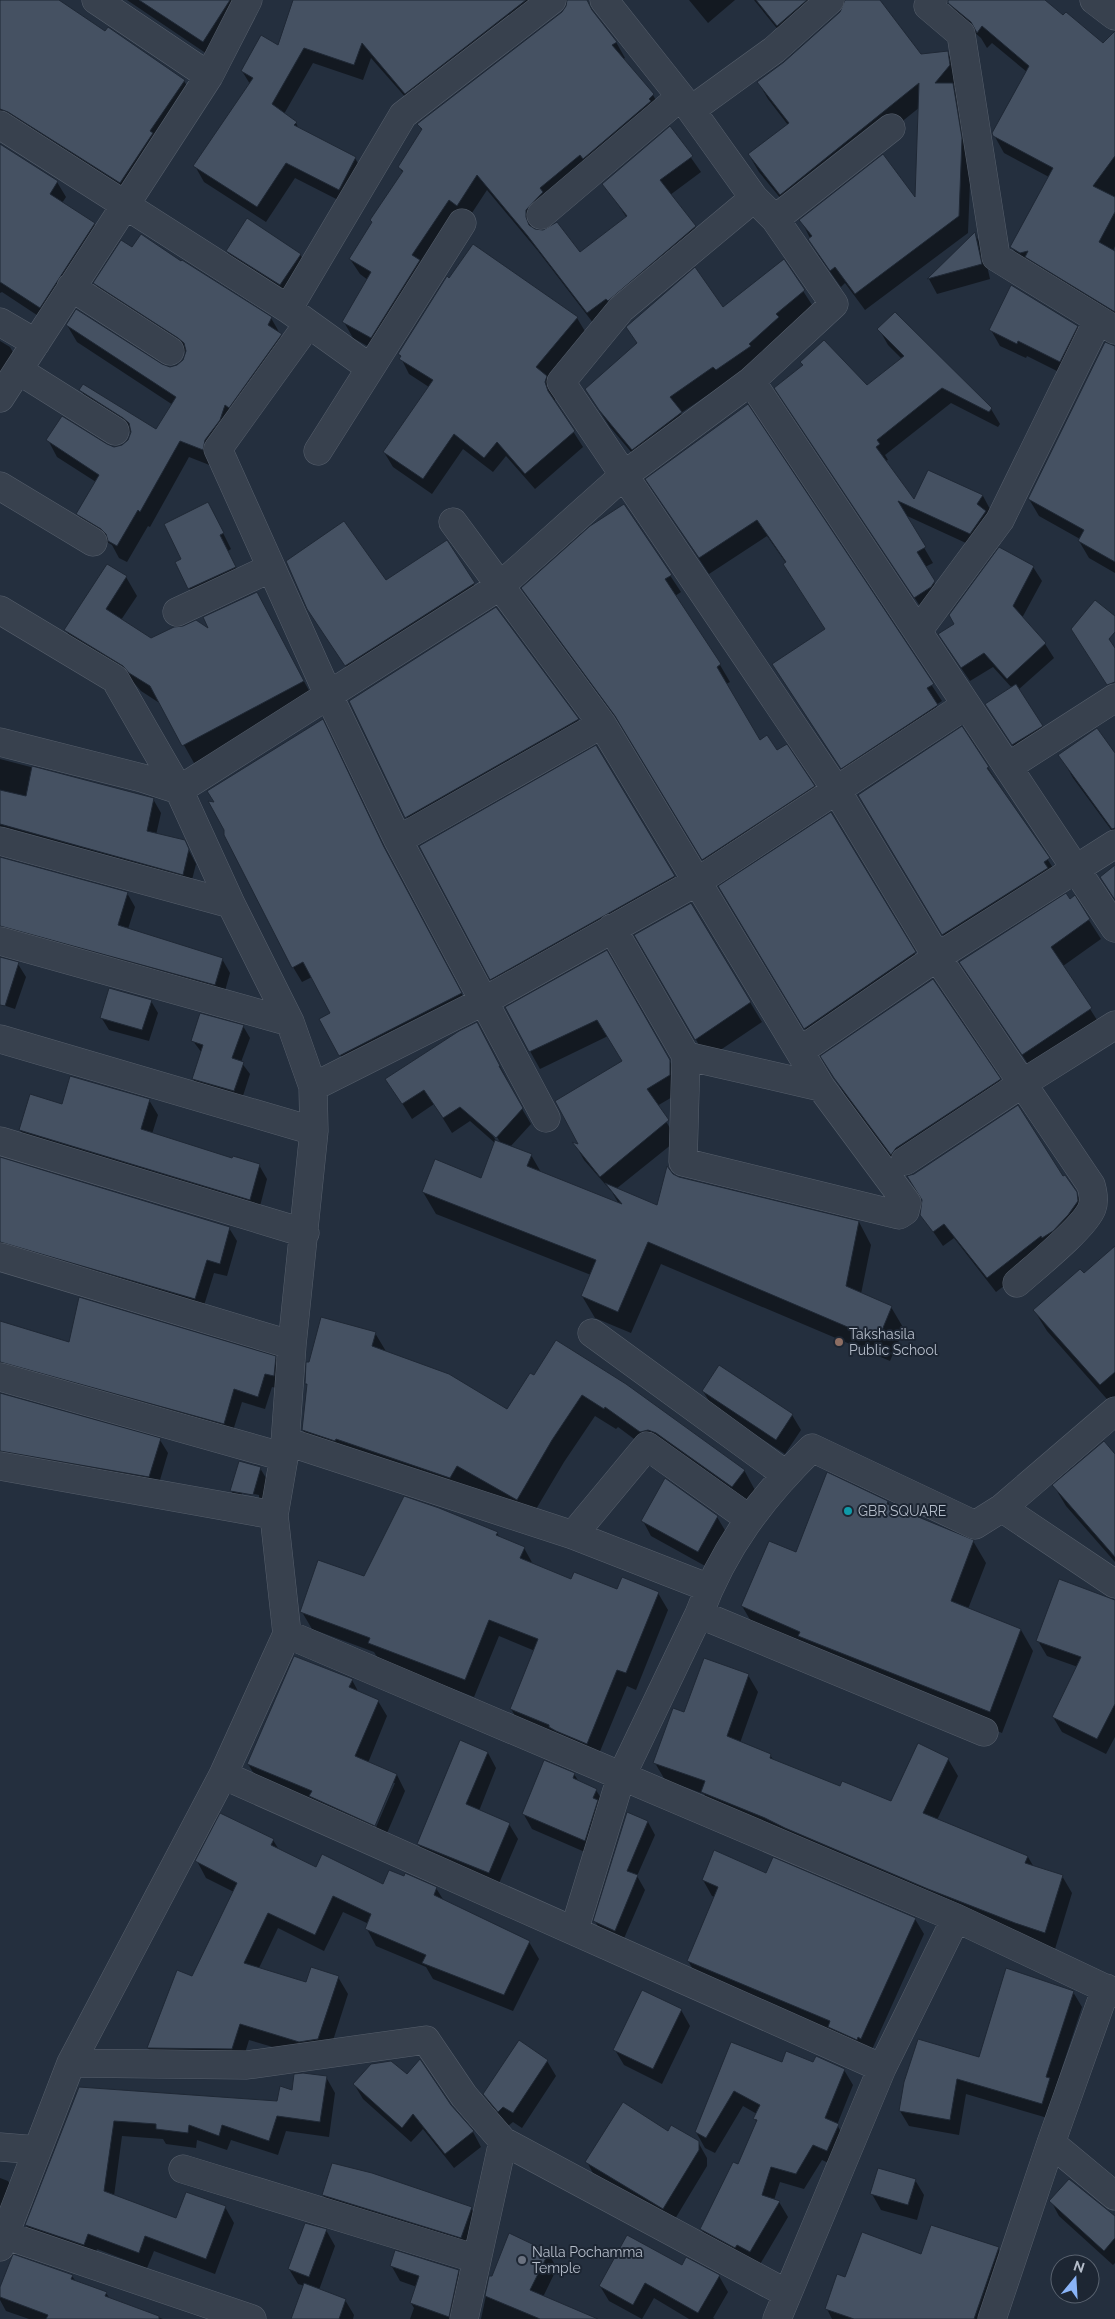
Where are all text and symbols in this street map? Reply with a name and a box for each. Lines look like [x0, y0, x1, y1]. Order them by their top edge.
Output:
place label: Takshasila Public School [849, 1326, 938, 1358]
marker: Takshasila Public School [833, 1336, 845, 1348]
place label: GBR SQUARE [858, 1503, 946, 1519]
marker: GBR SQUARE [842, 1505, 854, 1517]
place label: Nalla Pochamma Temple [532, 2244, 643, 2276]
marker: Nalla Pochamma Temple [516, 2254, 528, 2266]
north arrow [1050, 2254, 1100, 2304]
text: N [1071, 2257, 1087, 2276]

